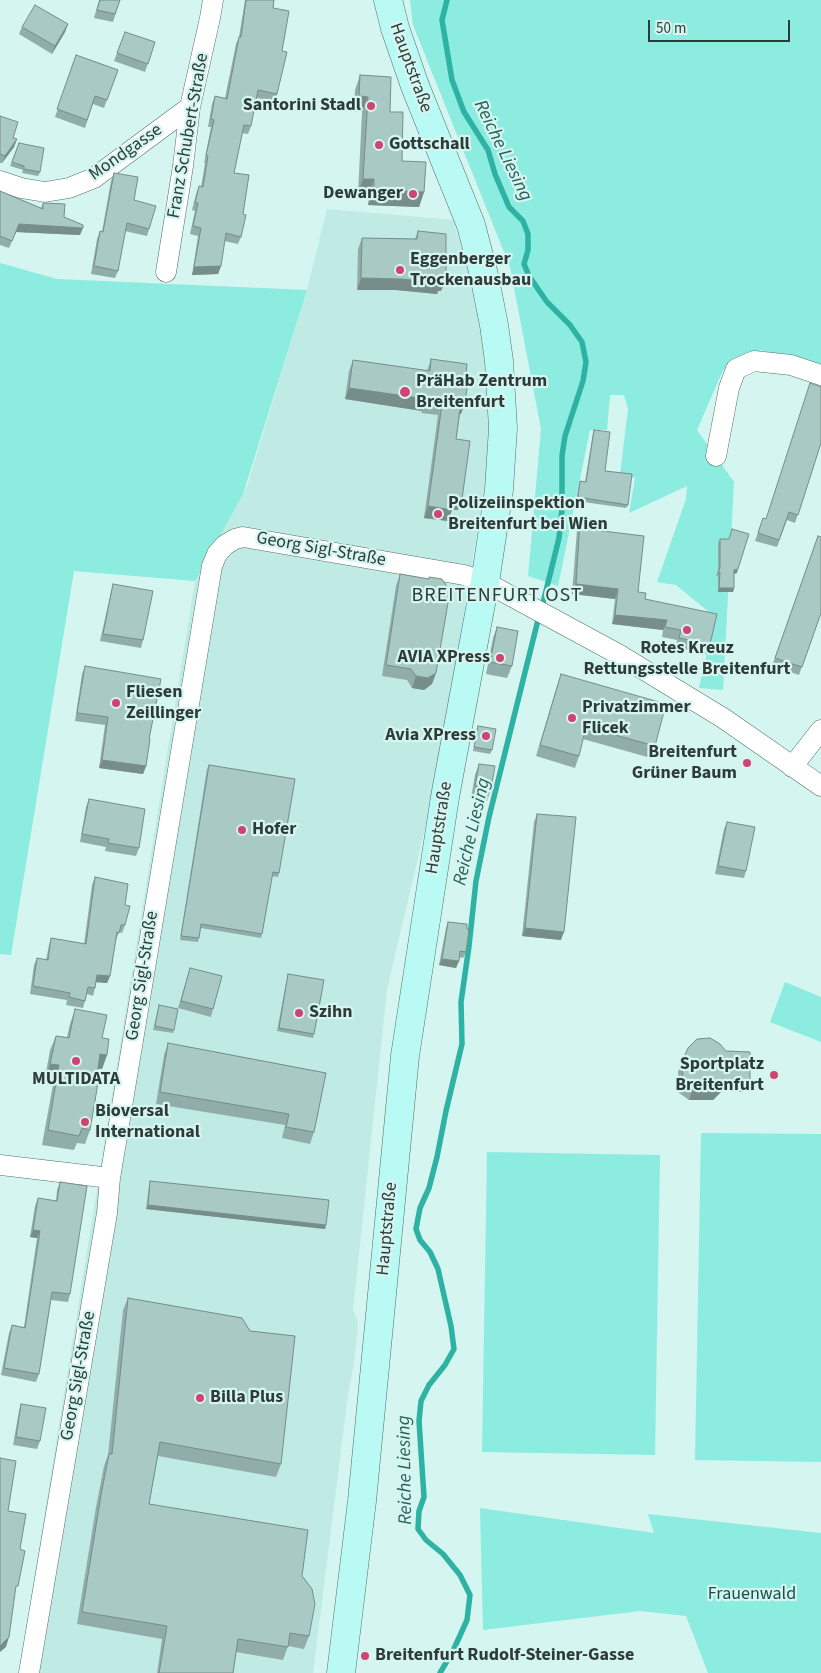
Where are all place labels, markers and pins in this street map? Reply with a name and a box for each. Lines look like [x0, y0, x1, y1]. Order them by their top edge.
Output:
place label: Santorini Stadl [243, 95, 361, 117]
marker: Santorini Stadl [365, 100, 377, 112]
place label: Gottschall [389, 134, 470, 156]
marker: Gottschall [373, 139, 385, 151]
place label: Dewanger [323, 183, 403, 205]
marker: Dewanger [407, 188, 419, 200]
place label: Eggenberger Trockenausbau [410, 249, 531, 292]
marker: Eggenberger Trockenausbau [394, 264, 406, 276]
place label: PräHab Zentrum Breitenfurt [416, 371, 547, 414]
marker: PräHab Zentrum Breitenfurt [398, 385, 412, 399]
place label: Polizeiinspektion Breitenfurt bei Wien [448, 493, 608, 536]
marker: Polizeiinspektion Breitenfurt bei Wien [432, 508, 444, 520]
marker: Rotes Kreuz Rettungsstelle Breitenfurt [681, 624, 693, 636]
place label: Rotes Kreuz Rettungsstelle Breitenfurt [583, 638, 791, 681]
place label: AVIA XPress [397, 647, 490, 669]
marker: AVIA XPress [494, 652, 506, 664]
place label: Fliesen Zeillinger [126, 682, 201, 724]
marker: Fliesen Zeillinger [110, 697, 122, 709]
place label: Privatzimmer Flicek [582, 697, 691, 740]
marker: Privatzimmer Flicek [566, 712, 578, 724]
place label: Avia XPress [385, 725, 476, 747]
marker: Avia XPress [480, 730, 492, 742]
place label: Breitenfurt Grüner Baum [632, 742, 737, 784]
marker: Breitenfurt Grüner Baum [741, 757, 753, 769]
place label: Hofer [252, 819, 296, 841]
marker: Hofer [236, 824, 248, 836]
place label: Szihn [309, 1002, 353, 1024]
marker: Szihn [293, 1007, 305, 1019]
place label: Sportplatz Breitenfurt [675, 1054, 764, 1096]
marker: MULTIDATA [70, 1055, 82, 1067]
place label: MULTIDATA [32, 1069, 120, 1091]
marker: Sportplatz Breitenfurt [768, 1069, 780, 1081]
place label: Bioversal International [95, 1101, 200, 1144]
marker: Bioversal International [79, 1116, 91, 1128]
place label: Billa Plus [210, 1387, 283, 1409]
marker: Billa Plus [194, 1392, 206, 1404]
place label: Breitenfurt Rudolf-Steiner-Gasse [375, 1645, 634, 1667]
marker: Breitenfurt Rudolf-Steiner-Gasse [359, 1650, 371, 1662]

